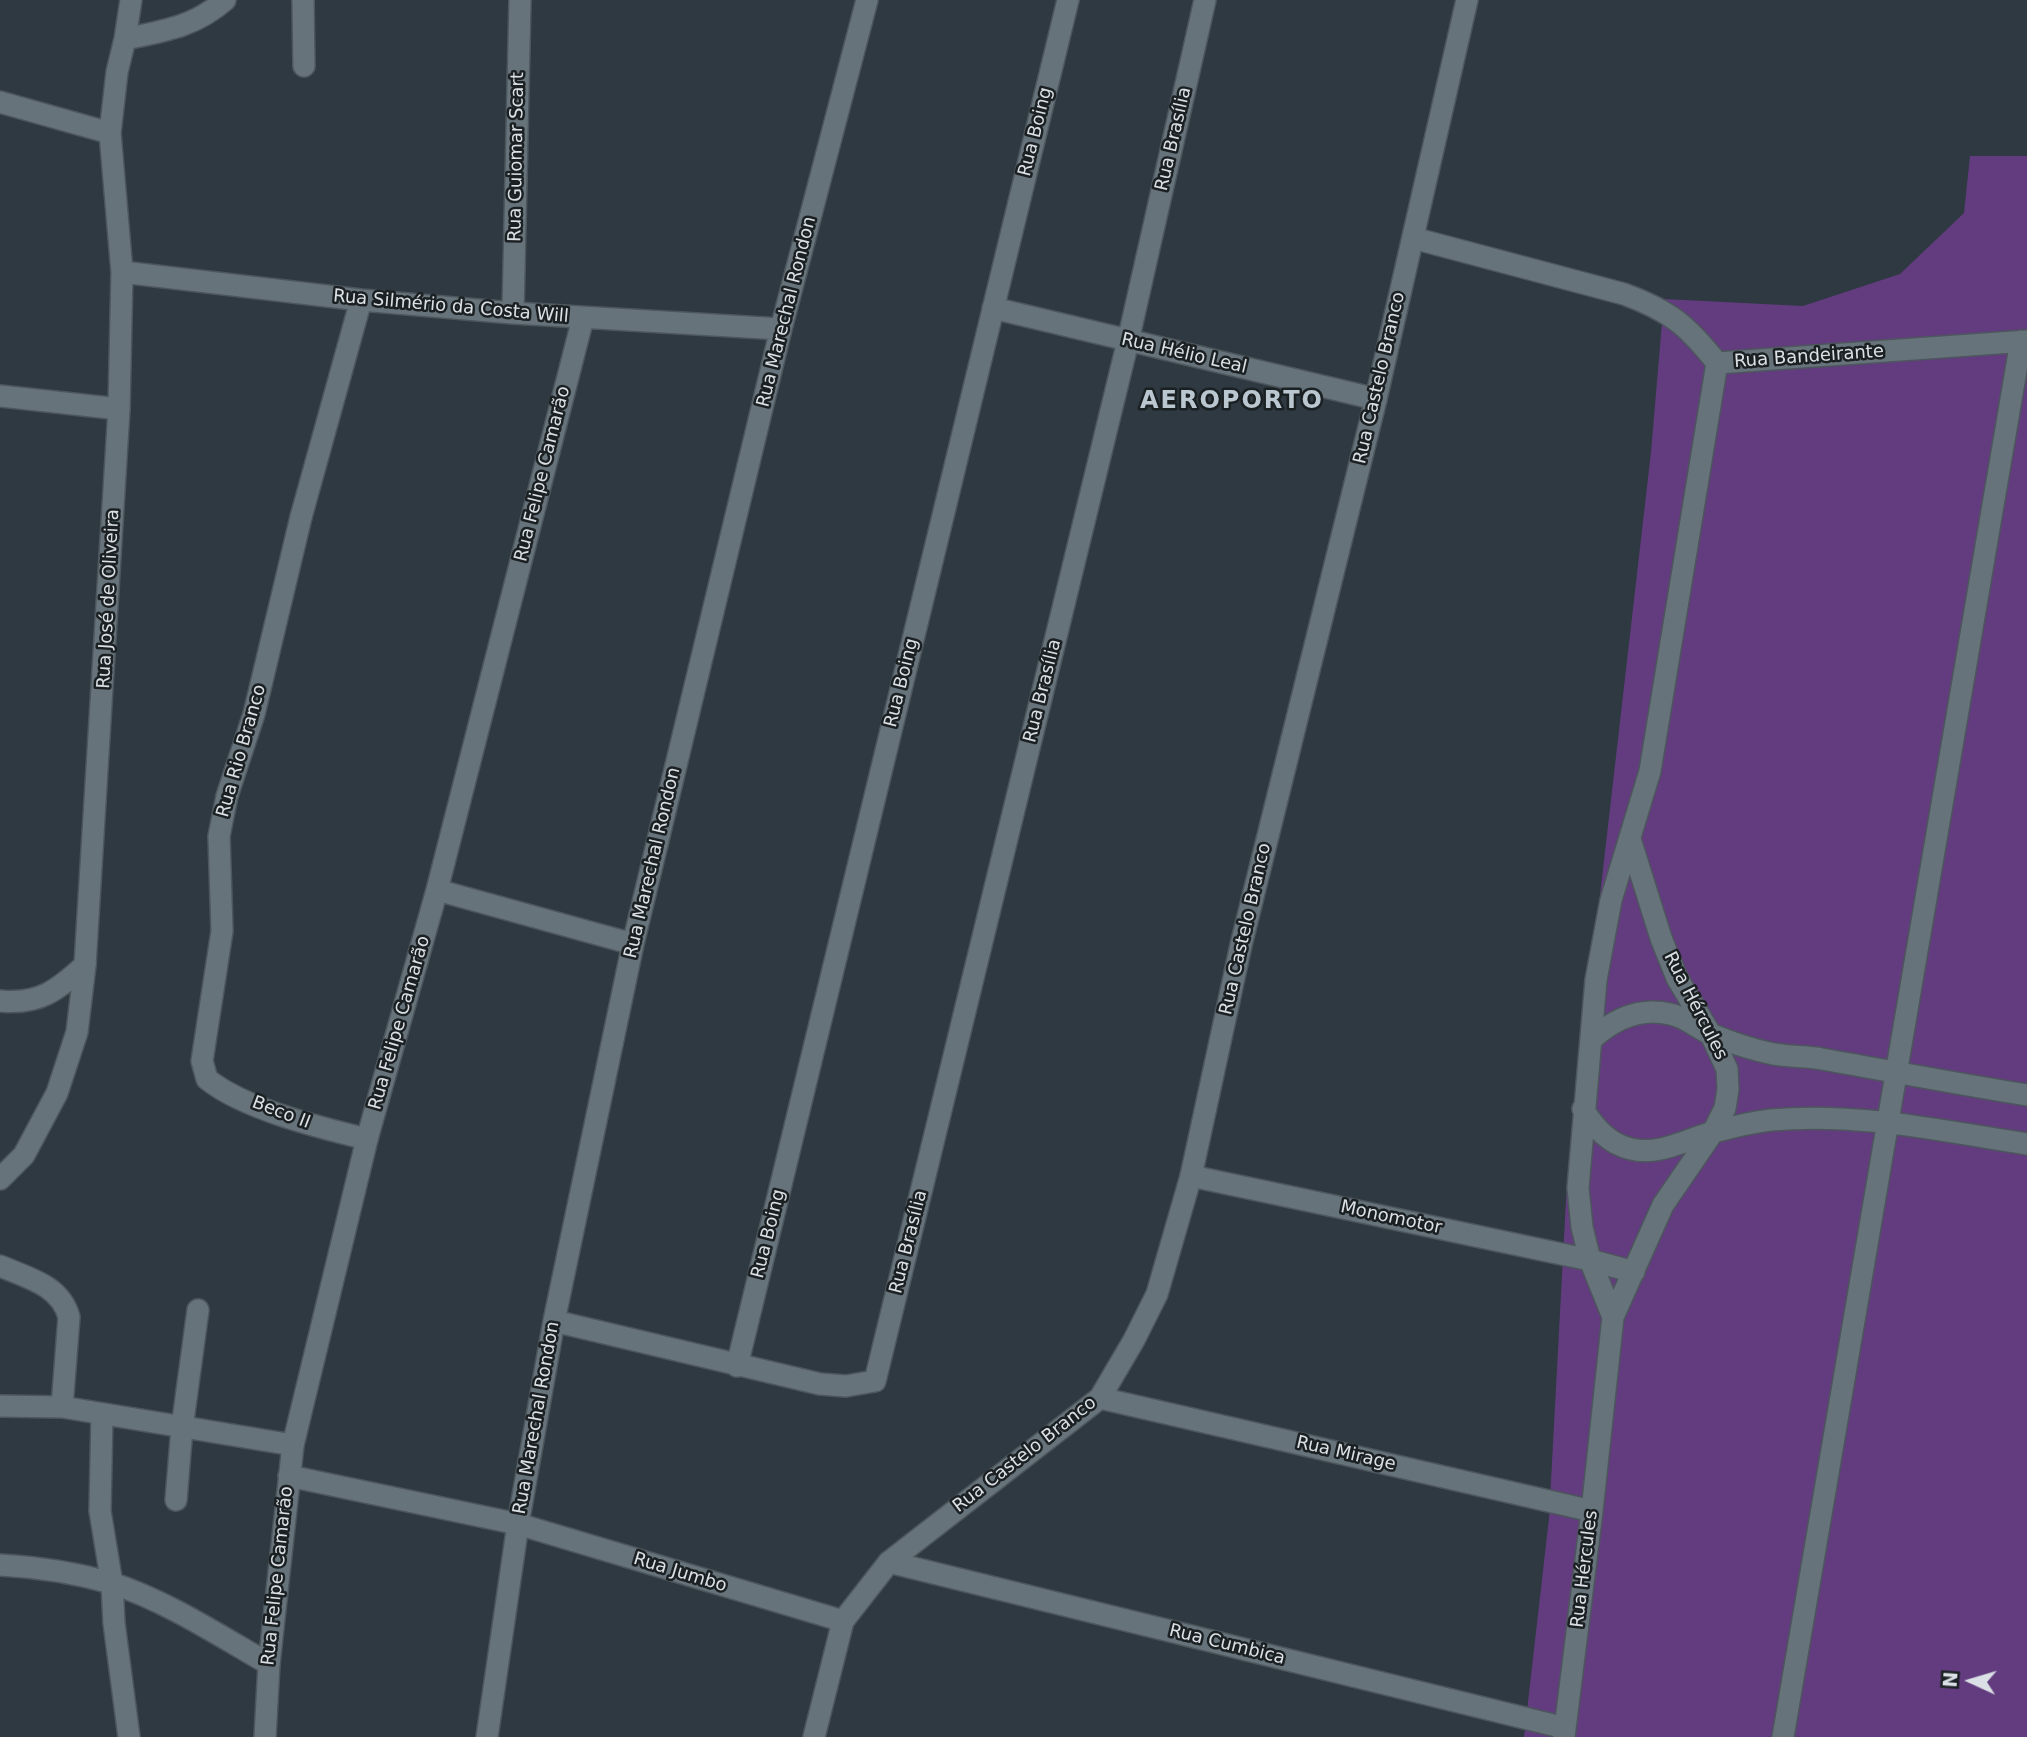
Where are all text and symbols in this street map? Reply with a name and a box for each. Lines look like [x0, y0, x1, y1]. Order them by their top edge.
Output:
street label: Rua Guiomar Scart [505, 72, 529, 242]
street label: Rua Boing [1015, 85, 1057, 179]
street label: Rua Brasília [1152, 85, 1196, 193]
street label: Rua Marechal Rondon [753, 215, 821, 409]
street label: Rua Silmério da Costa Will [332, 286, 570, 328]
street label: Rua Castelo Branco [1350, 290, 1410, 466]
street label: Rua Hélio Leal [1119, 329, 1249, 379]
street label: Rua Bandeirante [1733, 341, 1885, 373]
street label: Rua Felipe Camarão [511, 384, 575, 564]
district label: AEROPORTO [1141, 388, 1323, 416]
street label: Rua José de Oliveira [94, 509, 124, 689]
street label: Rua Boing [881, 636, 923, 730]
street label: Rua Brasília [1020, 637, 1066, 745]
street label: Rua Rio Branco [213, 682, 271, 820]
street label: Rua Marechal Rondon [620, 765, 686, 961]
street label: Rua Castelo Branco [1216, 841, 1276, 1017]
street label: Rua Felipe Camarão [365, 933, 435, 1113]
street label: Rua Hércules [1659, 948, 1731, 1064]
street label: Beco II [249, 1092, 313, 1134]
street label: Rua Boing [748, 1187, 790, 1281]
street label: Rua Brasília [886, 1188, 932, 1296]
street label: Monomotor [1338, 1197, 1444, 1239]
street label: Rua Marechal Rondon [509, 1320, 565, 1516]
street label: Rua Castelo Branco [949, 1392, 1101, 1518]
street label: Rua Mirage [1294, 1432, 1398, 1476]
street label: Rua Felipe Camarão [258, 1485, 298, 1667]
street label: Rua Hércules [1567, 1509, 1603, 1629]
street label: Rua Jumbo [631, 1549, 729, 1597]
street label: Rua Cumbica [1167, 1620, 1287, 1670]
north arrow [1936, 1646, 2006, 1716]
text: N [1939, 1671, 1962, 1688]

